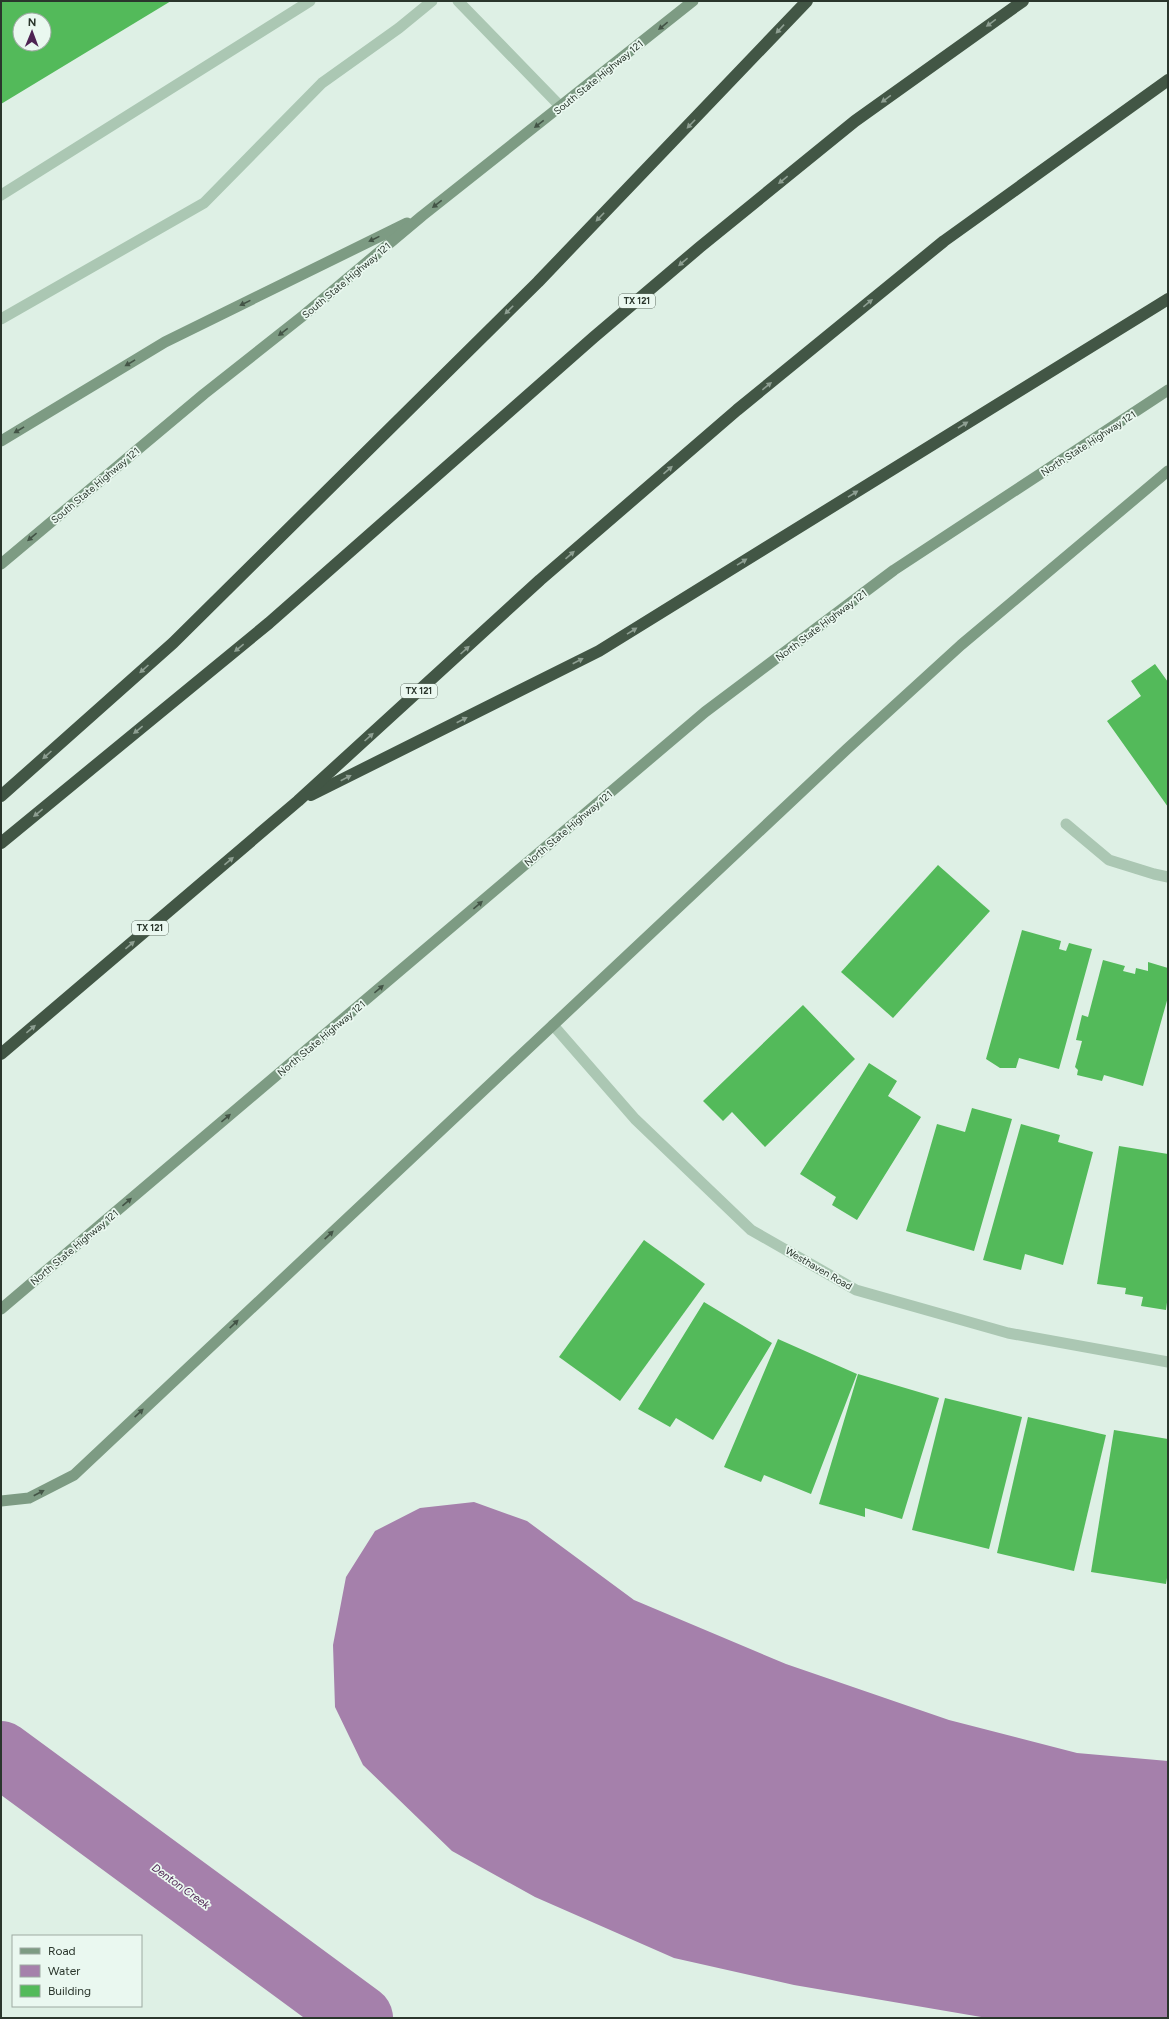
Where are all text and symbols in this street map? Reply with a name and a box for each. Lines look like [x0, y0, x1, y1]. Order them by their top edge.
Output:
north arrow [12, 12, 52, 52]
text: N [28, 16, 37, 29]
one-way arrow [986, 19, 996, 27]
one-way arrow [658, 21, 669, 30]
one-way arrow [776, 24, 785, 35]
street label: South State Highway 121 [551, 37, 646, 118]
one-way arrow [880, 95, 891, 104]
one-way arrow [686, 119, 696, 129]
one-way arrow [534, 120, 545, 128]
one-way arrow [778, 175, 789, 184]
one-way arrow [432, 200, 443, 208]
one-way arrow [596, 212, 605, 222]
one-way arrow [368, 236, 380, 242]
street label: South State Highway 121 [299, 240, 393, 321]
one-way arrow [677, 257, 688, 266]
road number: TX 121 [619, 294, 655, 308]
one-way arrow [862, 299, 873, 308]
one-way arrow [239, 300, 250, 306]
one-way arrow [504, 305, 514, 315]
one-way arrow [278, 327, 289, 336]
one-way arrow [125, 359, 135, 367]
one-way arrow [762, 381, 772, 390]
street label: North State Highway 121 [1038, 408, 1138, 479]
one-way arrow [957, 422, 969, 429]
one-way arrow [13, 427, 25, 434]
street label: South State Highway 121 [48, 445, 142, 526]
one-way arrow [663, 465, 673, 474]
one-way arrow [848, 490, 858, 498]
one-way arrow [27, 533, 38, 542]
one-way arrow [565, 550, 575, 560]
one-way arrow [736, 559, 748, 566]
street label: North State Highway 121 [773, 587, 870, 664]
one-way arrow [627, 627, 637, 635]
one-way arrow [233, 643, 244, 652]
one-way arrow [459, 645, 470, 654]
one-way arrow [573, 658, 584, 665]
one-way arrow [139, 664, 149, 673]
road number: TX 121 [401, 684, 437, 698]
one-way arrow [456, 716, 468, 723]
one-way arrow [133, 726, 144, 735]
one-way arrow [363, 733, 374, 742]
one-way arrow [42, 750, 52, 760]
one-way arrow [340, 774, 351, 781]
street label: North State Highway 121 [522, 788, 615, 869]
one-way arrow [32, 808, 43, 817]
one-way arrow [223, 856, 234, 865]
one-way arrow [472, 900, 483, 909]
road number: TX 121 [132, 921, 168, 935]
one-way arrow [124, 940, 135, 949]
one-way arrow [373, 984, 384, 993]
street label: North State Highway 121 [275, 998, 368, 1079]
one-way arrow [25, 1025, 36, 1034]
one-way arrow [221, 1114, 231, 1123]
one-way arrow [122, 1198, 132, 1207]
street label: North State Highway 121 [28, 1207, 121, 1288]
one-way arrow [324, 1230, 334, 1240]
street label: Westhaven Road [783, 1244, 855, 1293]
one-way arrow [229, 1319, 239, 1329]
one-way arrow [135, 1409, 144, 1418]
one-way arrow [33, 1490, 44, 1497]
water label: Denton Creek [149, 1861, 213, 1912]
legend [12, 1935, 142, 2007]
text: Road [48, 1944, 76, 1958]
text: Water [48, 1964, 80, 1978]
text: Building [48, 1984, 91, 1998]

